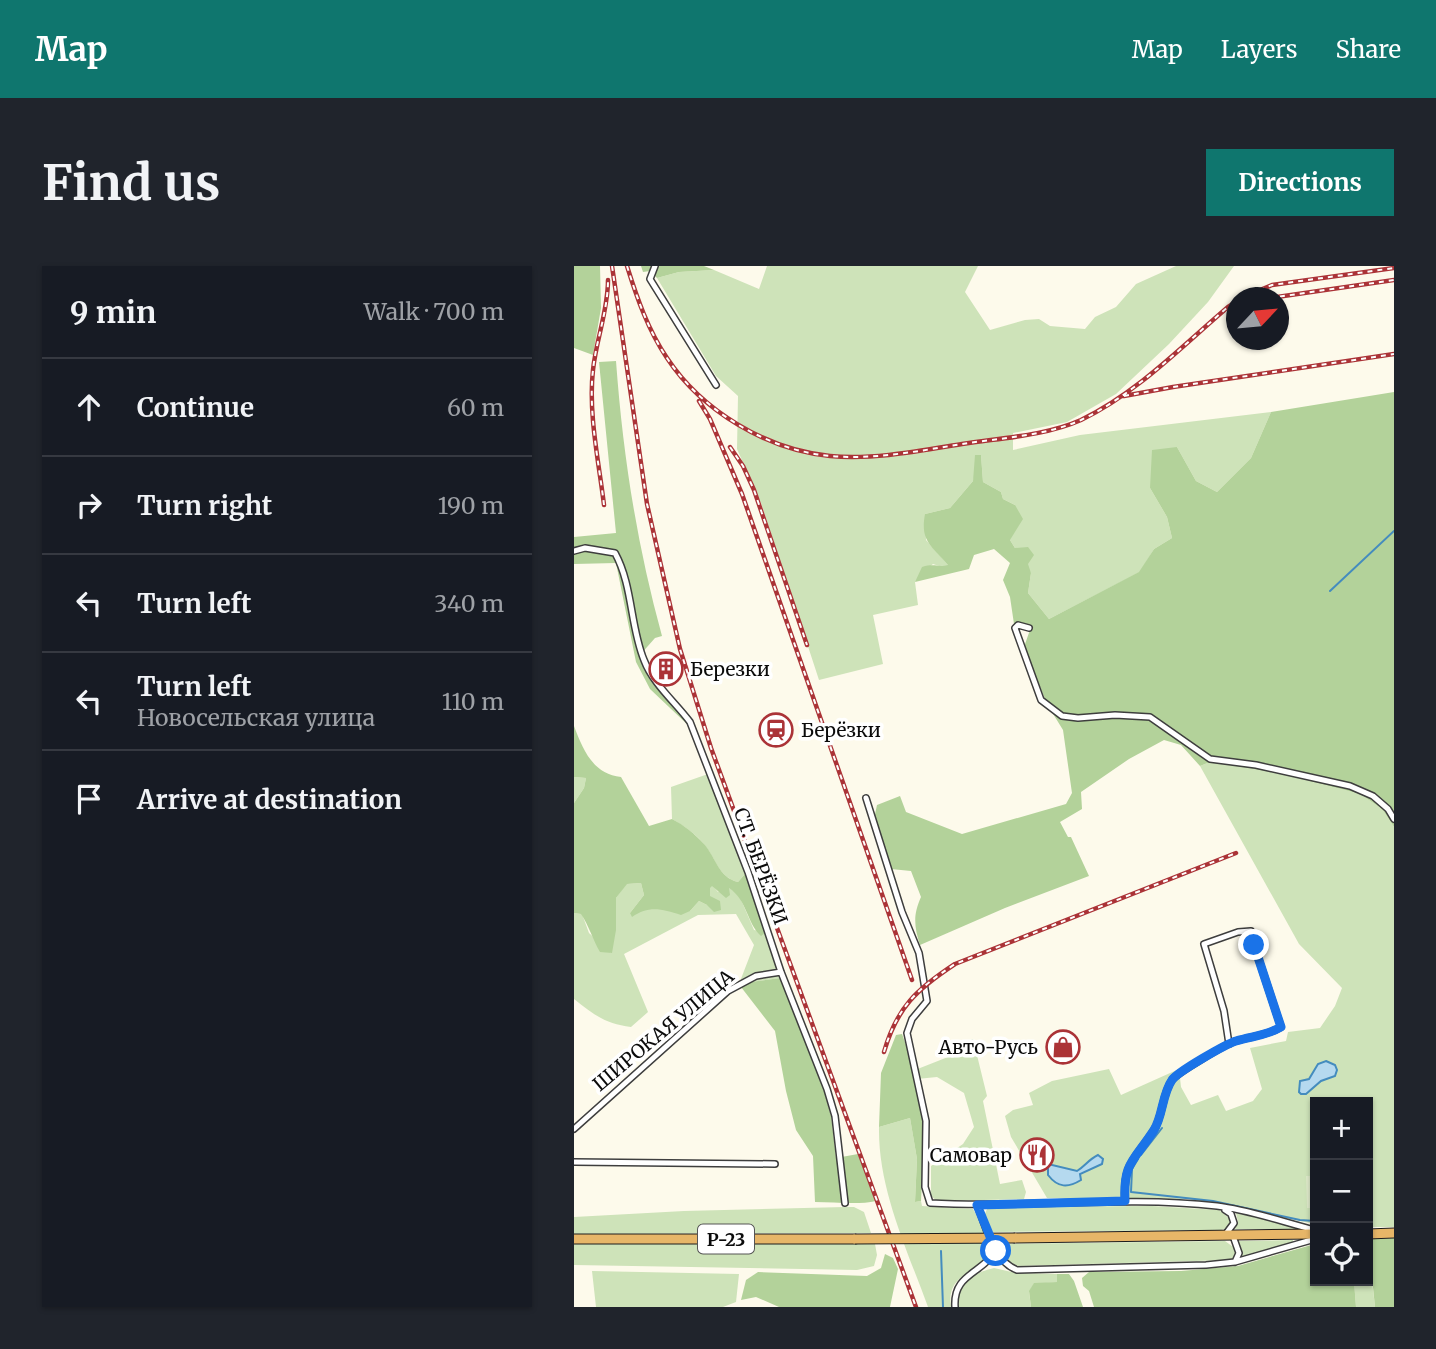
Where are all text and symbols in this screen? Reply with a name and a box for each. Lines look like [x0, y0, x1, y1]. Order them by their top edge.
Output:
text: Map [35, 29, 108, 70]
text: Map [1132, 34, 1183, 65]
text: Layers [1221, 34, 1297, 65]
text: Share [1335, 34, 1401, 65]
button: Directions [1206, 149, 1394, 216]
text: Find us [42, 152, 220, 213]
north arrow [1226, 287, 1289, 350]
text: 9 min [70, 293, 156, 331]
text: Walk · 700 m [364, 297, 504, 326]
icon: ahead [70, 388, 108, 426]
text: Continue [137, 391, 254, 424]
text: 60 m [447, 393, 504, 422]
icon: right [70, 486, 108, 524]
text: Turn right [137, 489, 272, 522]
text: 190 m [438, 491, 504, 520]
icon: left [70, 584, 108, 622]
text: Turn left [137, 587, 251, 620]
text: 340 m [434, 589, 504, 618]
building icon: Березки [647, 650, 685, 688]
place label: Березки [690, 657, 770, 681]
text: Turn left [137, 670, 251, 703]
icon: left [70, 682, 108, 720]
text: 110 m [442, 687, 504, 716]
text: Новосельская улица [137, 703, 375, 732]
station icon: Берёзки [757, 711, 795, 749]
place label: Берёзки [801, 718, 881, 742]
icon: arrive [70, 780, 108, 818]
text: Arrive at destination [137, 783, 402, 816]
street label: СТ. БЕРЁЗКИ [729, 804, 793, 928]
route end [1238, 929, 1269, 960]
street label: ШИРОКАЯ УЛИЦА [588, 964, 739, 1096]
shop icon: Авто-Русь [1044, 1028, 1082, 1066]
place label: Авто-Русь [937, 1035, 1038, 1059]
map controls [1310, 1097, 1373, 1286]
button: + [1310, 1097, 1373, 1160]
restaurant icon: Самовар [1018, 1136, 1056, 1174]
place label: Самовар [930, 1143, 1012, 1167]
button: − [1310, 1160, 1373, 1223]
button: locate [1310, 1223, 1373, 1286]
road number: Р-23 [698, 1224, 754, 1254]
route start [980, 1235, 1011, 1266]

